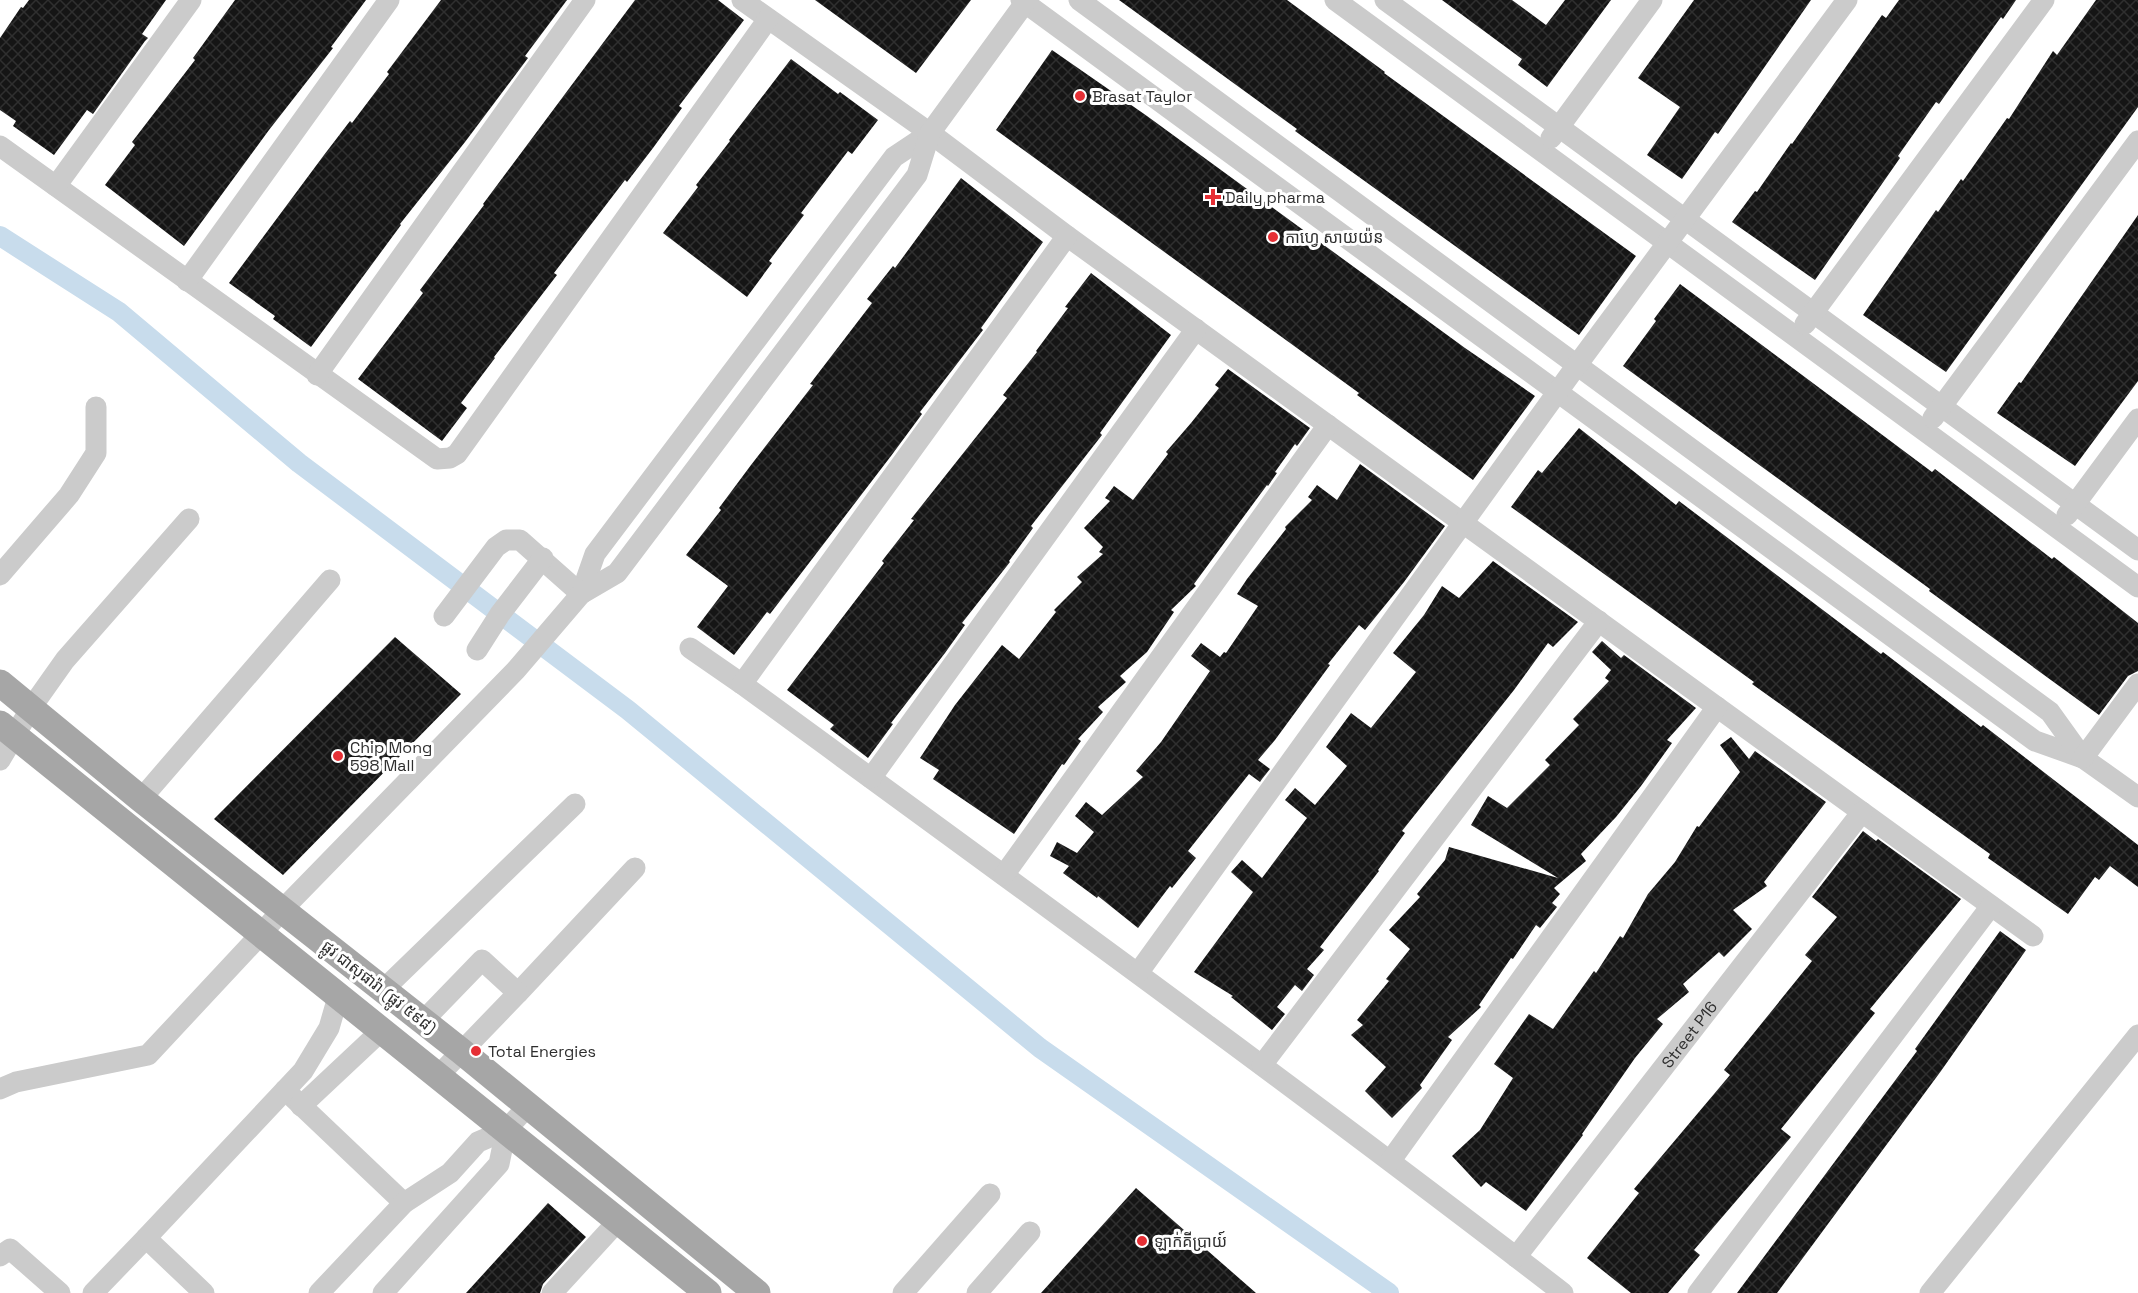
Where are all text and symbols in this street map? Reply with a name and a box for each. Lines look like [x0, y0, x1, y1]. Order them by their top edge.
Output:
place label: Brasat Taylor [1092, 86, 1192, 107]
marker: Brasat Taylor [1073, 89, 1087, 103]
place label: Daily pharma [1225, 187, 1325, 208]
marker: Daily pharma [1206, 190, 1220, 204]
place label: កាហ្វេ សាយយ៉ន [1285, 227, 1383, 248]
marker: កាហ្វេ សាយយ៉ន [1266, 230, 1280, 244]
place label: Chip Mong 598 Mall [350, 737, 432, 776]
marker: Chip Mong 598 Mall [331, 749, 345, 763]
street label: ផ្លូវ ជាសុផារ៉ា (ផ្លូវ ៥៩៨) [315, 936, 441, 1041]
street label: Street P16 [1656, 997, 1722, 1072]
place label: Total Energies [488, 1041, 596, 1062]
marker: Total Energies [469, 1044, 483, 1058]
place label: ឡាក់គីប្រាយ៍ [1154, 1230, 1227, 1252]
marker: ឡាក់គីប្រាយ៍ [1135, 1234, 1149, 1248]

